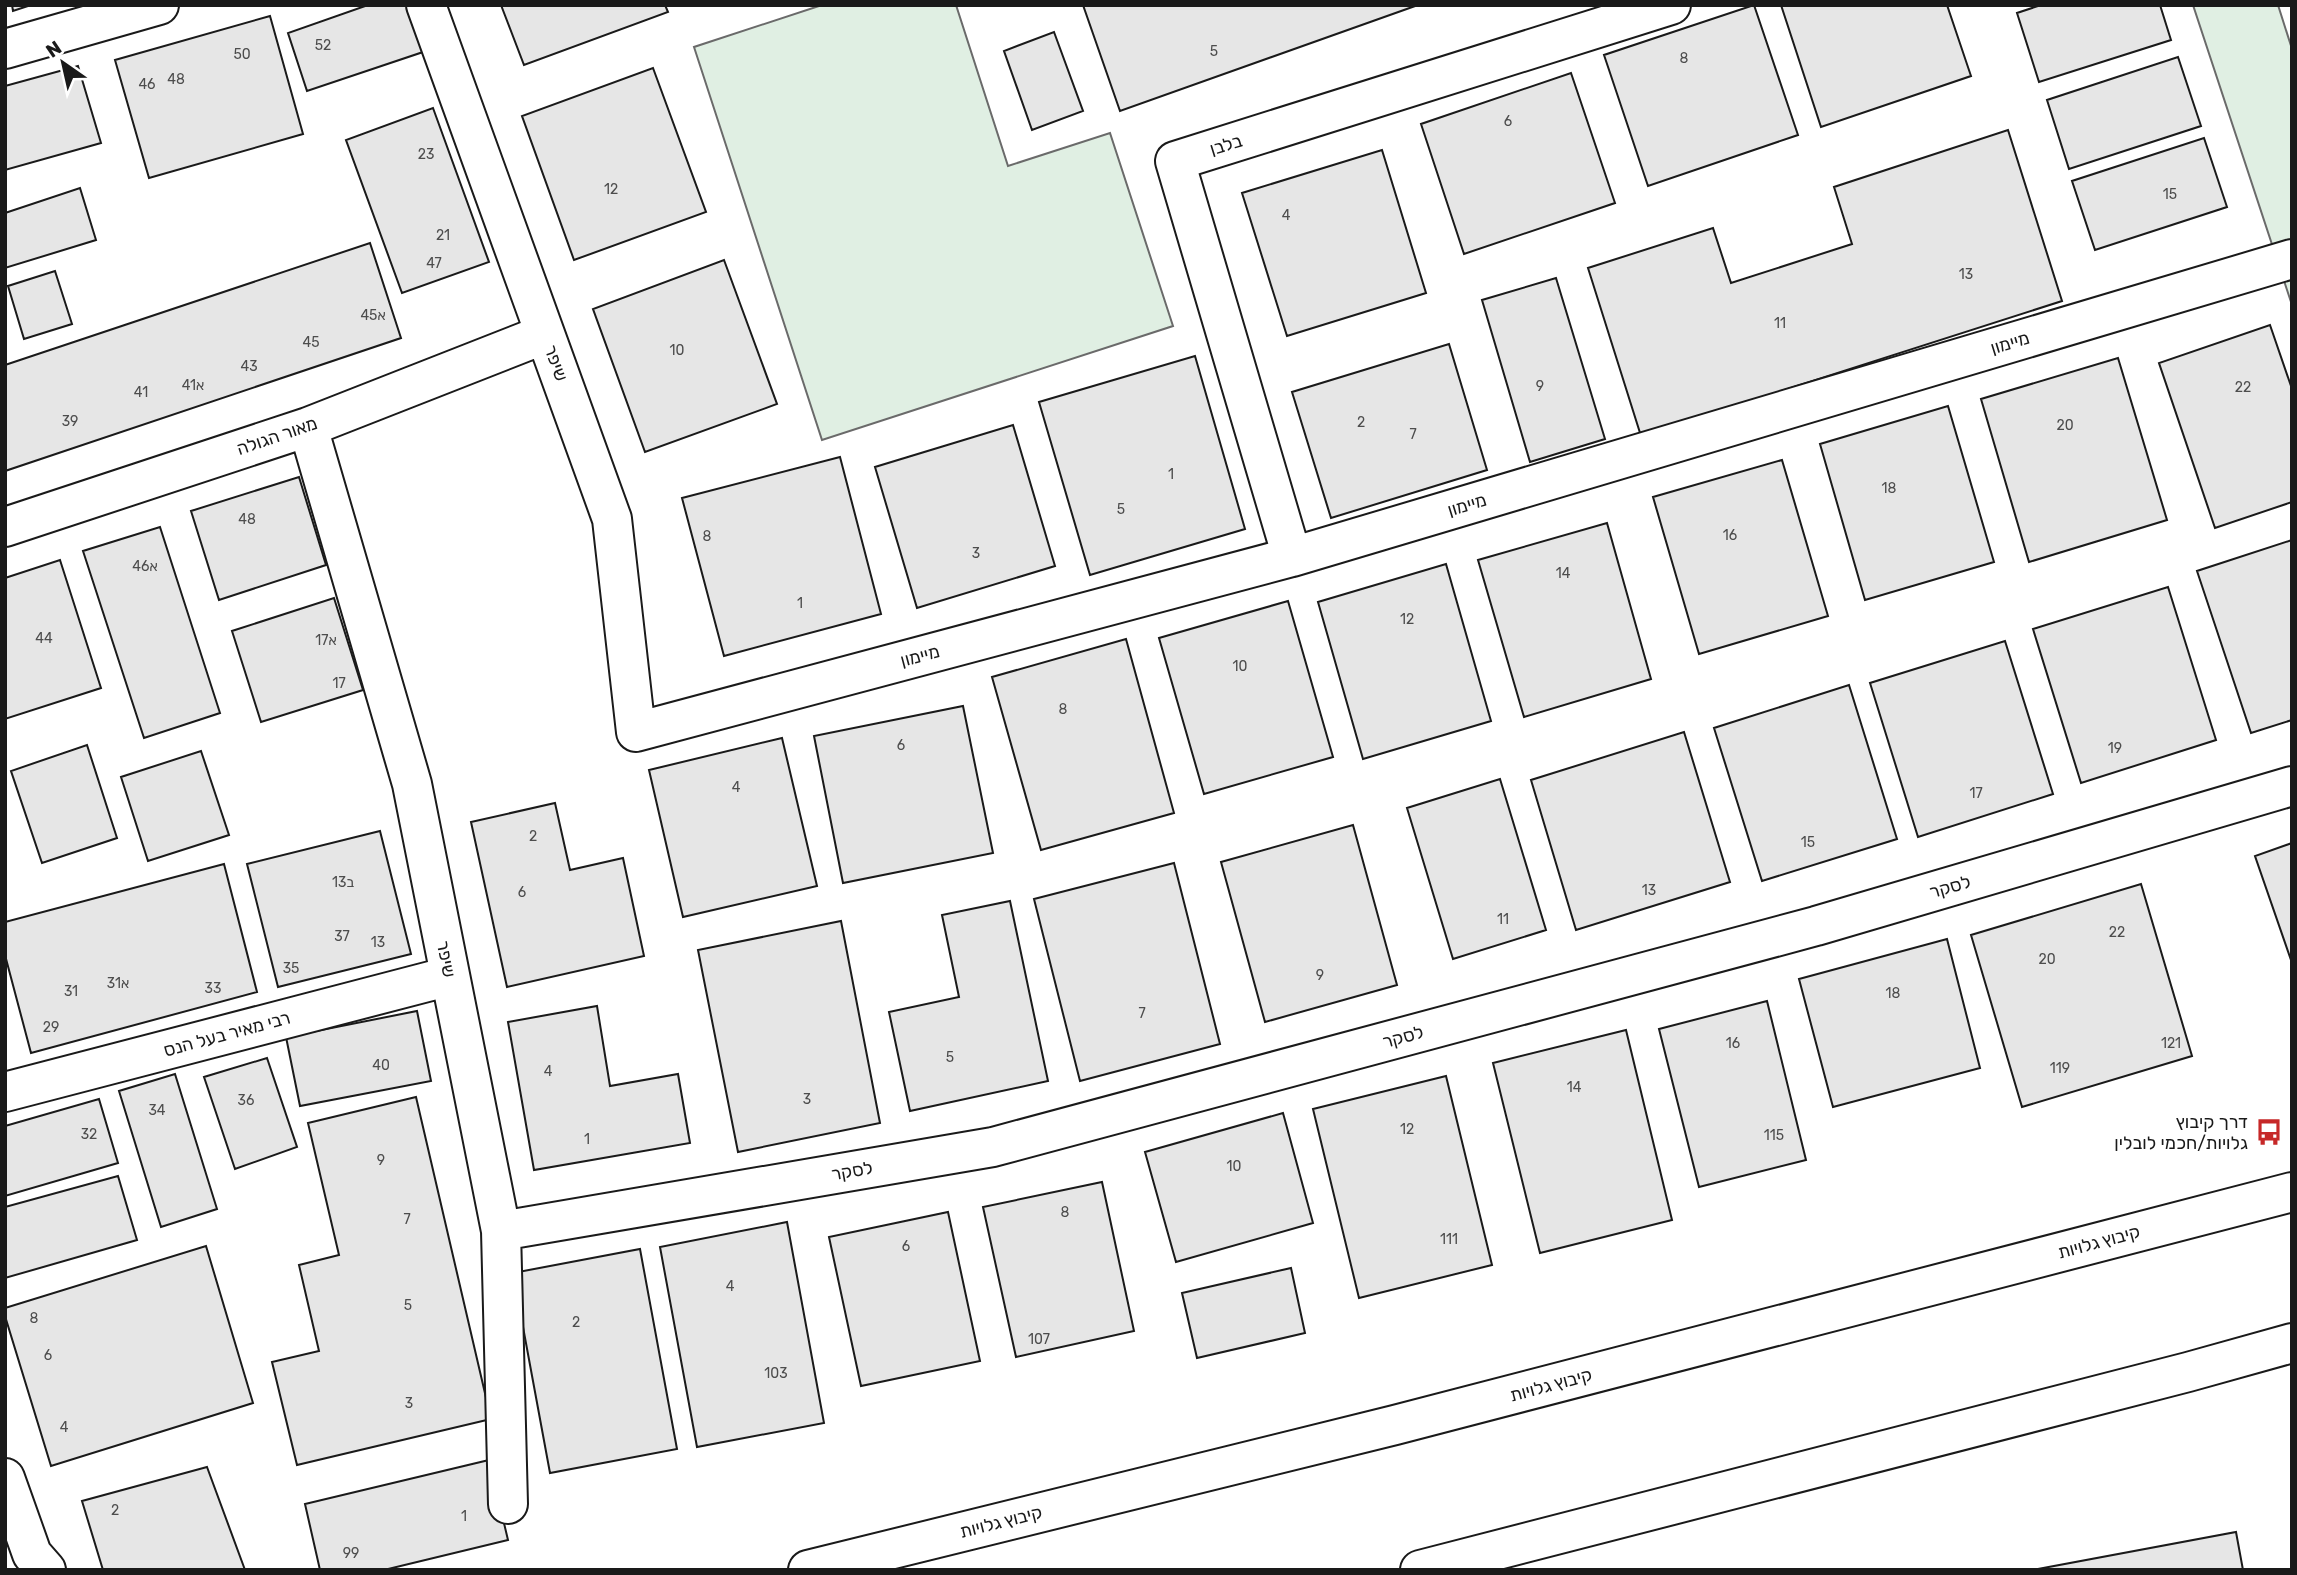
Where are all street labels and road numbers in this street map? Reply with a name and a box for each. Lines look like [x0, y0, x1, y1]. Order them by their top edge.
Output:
street label: בלבן [1207, 130, 1245, 160]
street label: מיימון [1988, 327, 2032, 359]
street label: שיפר [539, 342, 573, 384]
street label: מאור הגולה [234, 412, 320, 460]
street label: מיימון [1445, 489, 1489, 521]
street label: מיימון [898, 640, 942, 672]
street label: לסקר [1927, 871, 1973, 903]
street label: שיפר [432, 939, 460, 979]
street label: רבי מאיר בעל הנס [161, 1007, 293, 1061]
street label: לסקר [1380, 1021, 1426, 1053]
street label: לסקר [830, 1157, 874, 1185]
street label: קיבוץ גלויות [2055, 1220, 2143, 1264]
street label: קיבוץ גלויות [1507, 1363, 1595, 1407]
street label: קיבוץ גלויות [957, 1501, 1045, 1543]

